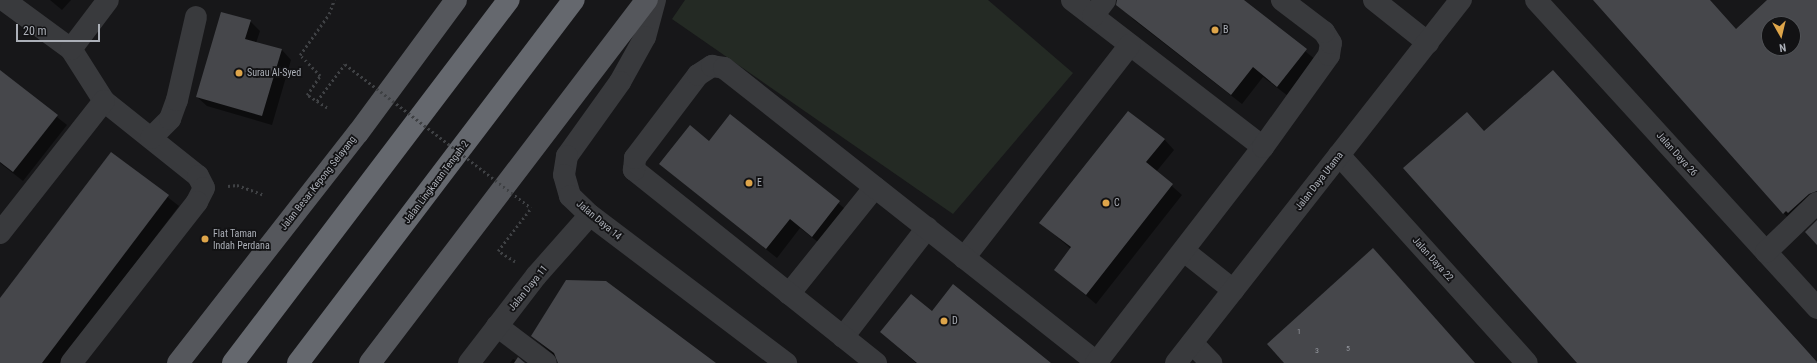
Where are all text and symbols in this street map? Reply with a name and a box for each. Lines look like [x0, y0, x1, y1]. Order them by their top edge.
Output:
scale bar [18, 16, 102, 42]
north arrow [1761, 16, 1801, 56]
text: 20 m [23, 24, 47, 38]
place label: B [1223, 24, 1228, 36]
marker: B [1210, 25, 1220, 35]
text: N [1778, 40, 1787, 54]
place label: Surau Al-Syed [247, 67, 301, 79]
marker: Surau Al-Syed [234, 68, 244, 78]
street label: Jalan Daya 26 [1654, 129, 1700, 179]
street label: Jalan Besar Kepong Selayang [277, 133, 359, 233]
street label: Jalan Lingkaran Tengah 2 [401, 138, 471, 226]
street label: Jalan Daya Utama [1292, 149, 1346, 213]
place label: E [757, 177, 762, 189]
marker: E [744, 178, 754, 188]
place label: C [1114, 197, 1120, 209]
street label: Jalan Daya 14 [574, 198, 624, 242]
marker: C [1101, 198, 1111, 208]
place label: Flat Taman Indah Perdana [213, 227, 270, 250]
marker: Flat Taman Indah Perdana [200, 234, 210, 244]
street label: Jalan Daya 22 [1410, 234, 1456, 284]
street label: Jalan Daya 11 [506, 263, 550, 313]
place label: D [952, 315, 958, 327]
marker: D [939, 316, 949, 326]
house number: 1 [1297, 327, 1301, 337]
house number: 5 [1346, 344, 1350, 354]
house number: 3 [1315, 346, 1319, 356]

